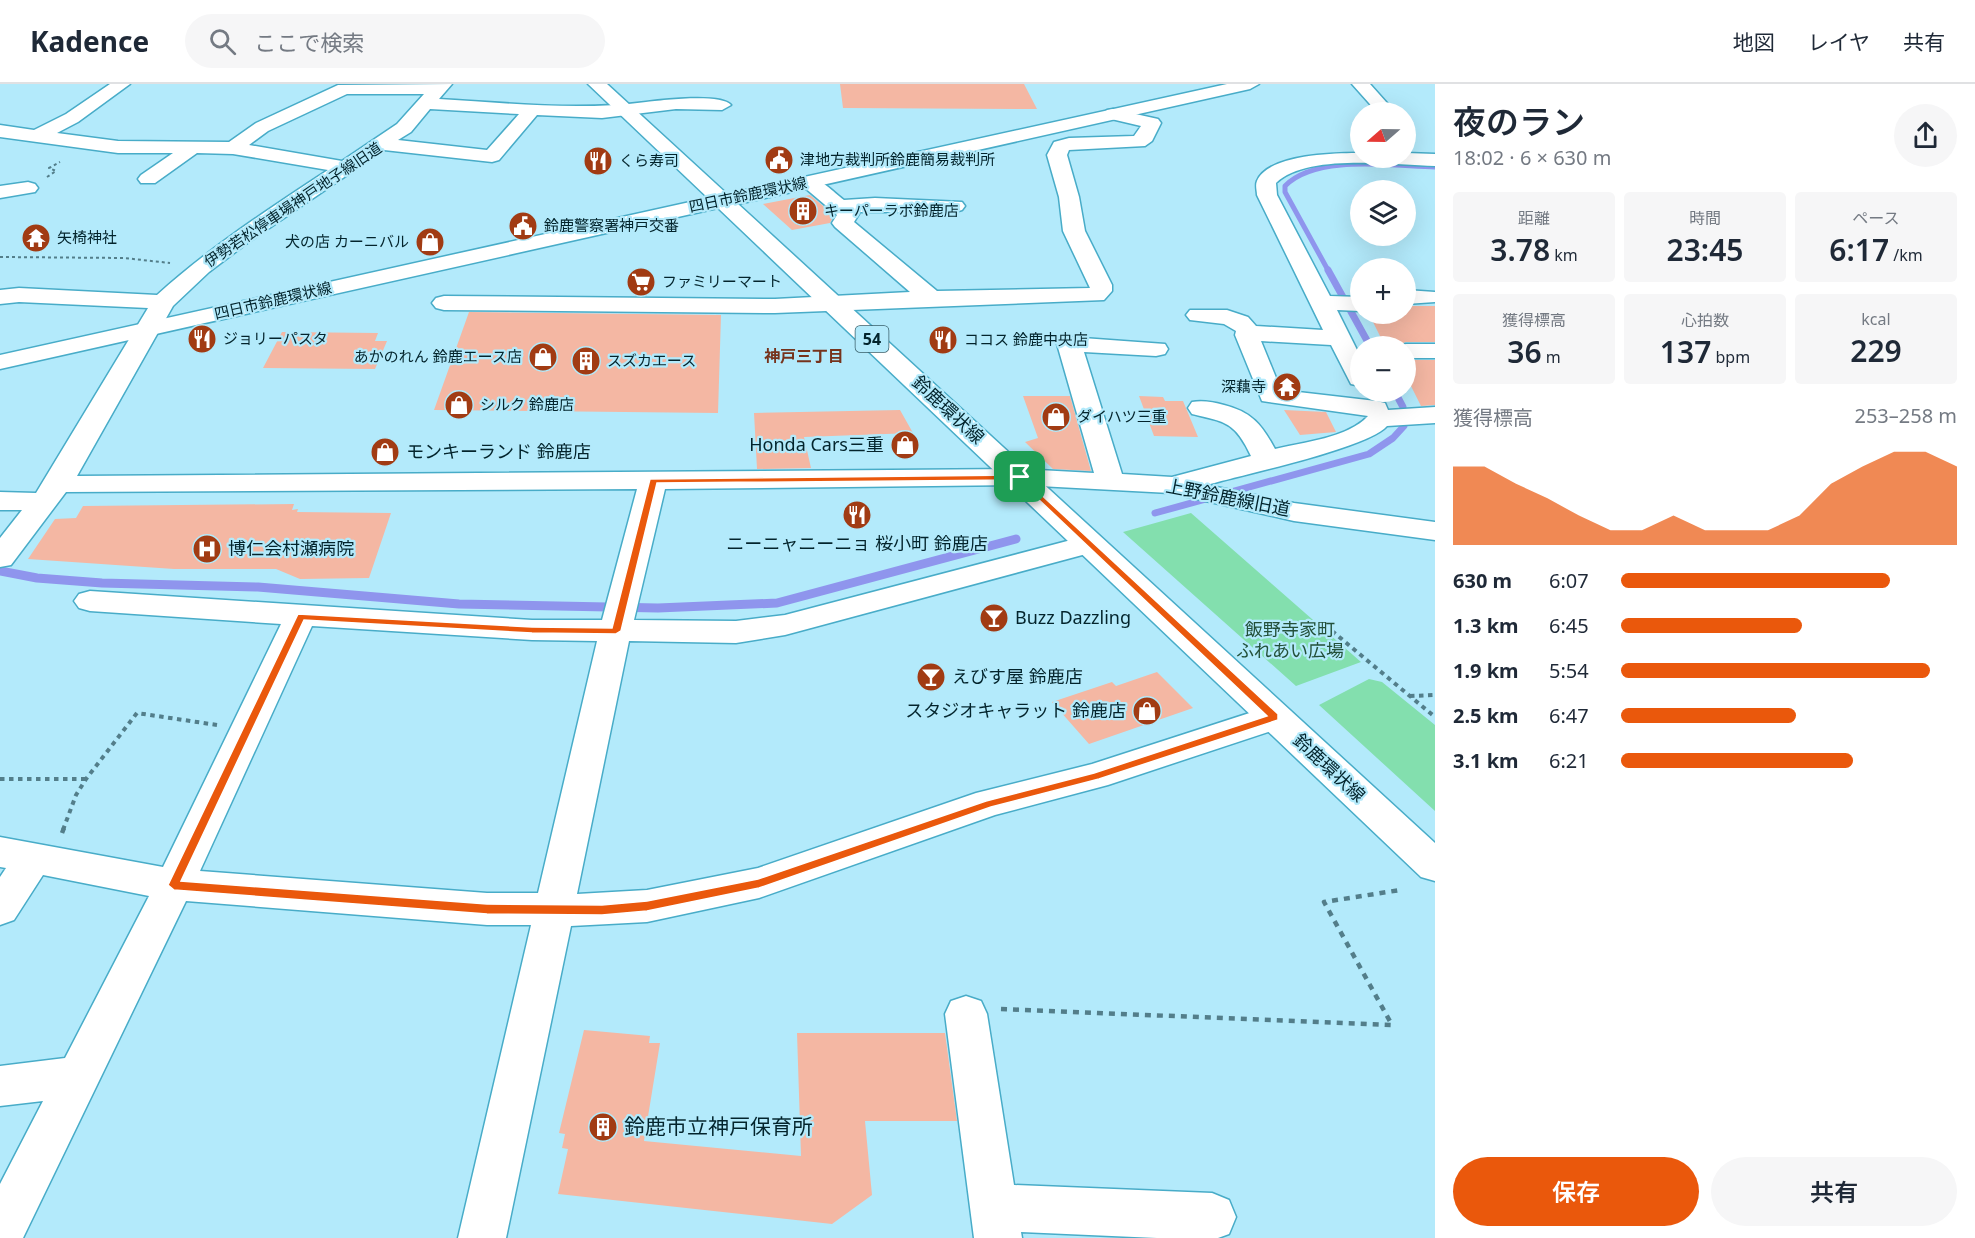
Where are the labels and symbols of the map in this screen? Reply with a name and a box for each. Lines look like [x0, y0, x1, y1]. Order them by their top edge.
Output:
north arrow [1350, 102, 1416, 168]
street label: 伊勢若松停車場神戸地子線旧道 [200, 137, 385, 271]
public building icon: 津地方裁判所鈴鹿簡易裁判所 [763, 144, 795, 176]
restaurant icon: くら寿司 [582, 145, 614, 177]
place label: 津地方裁判所鈴鹿簡易裁判所 [800, 149, 995, 169]
place label: くら寿司 [619, 150, 679, 170]
street label: 四日市鈴鹿環状線 [687, 172, 809, 216]
building icon: キーパーラボ鈴鹿店 [787, 195, 819, 227]
place label: キーパーラボ鈴鹿店 [824, 200, 959, 220]
public building icon: 鈴鹿警察署神戸交番 [507, 210, 539, 242]
place label: 鈴鹿警察署神戸交番 [544, 215, 679, 235]
temple icon: 矢椅神社 [20, 222, 52, 254]
shop icon: 犬の店 カーニバル [414, 226, 446, 258]
place label: 矢椅神社 [57, 227, 117, 247]
place label: 犬の店 カーニバル [285, 231, 409, 251]
supermarket icon: ファミリーマート [625, 266, 657, 298]
place label: ファミリーマート [662, 271, 782, 291]
street label: 四日市鈴鹿環状線 [212, 277, 333, 323]
restaurant icon: ジョリーパスタ [186, 323, 218, 355]
restaurant icon: ココス 鈴鹿中央店 [927, 324, 959, 356]
road number: 54 [856, 326, 888, 352]
place label: ジョリーパスタ [223, 328, 328, 348]
place label: ココス 鈴鹿中央店 [964, 329, 1088, 349]
shop icon: あかのれん 鈴鹿エース店 [527, 341, 559, 373]
building icon: スズカエース [570, 345, 602, 377]
district label: 神戸三丁目 [764, 345, 844, 367]
place label: あかのれん 鈴鹿エース店 [354, 346, 522, 366]
place label: スズカエース [607, 350, 696, 370]
street label: 鈴鹿環状線 [908, 370, 990, 449]
temple icon: 深藕寺 [1271, 371, 1303, 403]
place label: 深藕寺 [1221, 376, 1266, 396]
shop icon: シルク 鈴鹿店 [443, 389, 475, 421]
place label: シルク 鈴鹿店 [480, 394, 574, 414]
shop icon: ダイハツ三重 [1040, 401, 1072, 433]
place label: ダイハツ三重 [1077, 406, 1167, 426]
shop icon: Honda Cars三重 [889, 429, 921, 461]
place label: Honda Cars三重 [749, 432, 884, 456]
shop icon: モンキーランド 鈴鹿店 [369, 436, 401, 468]
place label: モンキーランド 鈴鹿店 [406, 439, 591, 463]
pin [994, 451, 1045, 502]
street label: 上野鈴鹿線旧道 [1164, 473, 1292, 521]
restaurant icon: ニーニャニーニョ 桜小町 鈴鹿店 [841, 499, 873, 531]
place label: ニーニャニーニョ 桜小町 鈴鹿店 [726, 531, 988, 555]
hospital icon: 博仁会村瀬病院 [191, 533, 223, 565]
place label: 博仁会村瀬病院 [228, 536, 354, 560]
bar icon: Buzz Dazzling [978, 602, 1010, 634]
place label: Buzz Dazzling [1015, 605, 1131, 629]
park label: 飯野寺家町 ふれあい広場 [1236, 617, 1344, 662]
bar icon: えびす屋 鈴鹿店 [915, 661, 947, 693]
place label: えびす屋 鈴鹿店 [952, 664, 1083, 688]
shop icon: スタジオキャラット 鈴鹿店 [1131, 695, 1163, 727]
place label: スタジオキャラット 鈴鹿店 [905, 698, 1126, 722]
street label: 鈴鹿環状線 [1289, 728, 1371, 807]
building icon: 鈴鹿市立神戸保育所 [587, 1111, 619, 1143]
place label: 鈴鹿市立神戸保育所 [624, 1112, 813, 1140]

